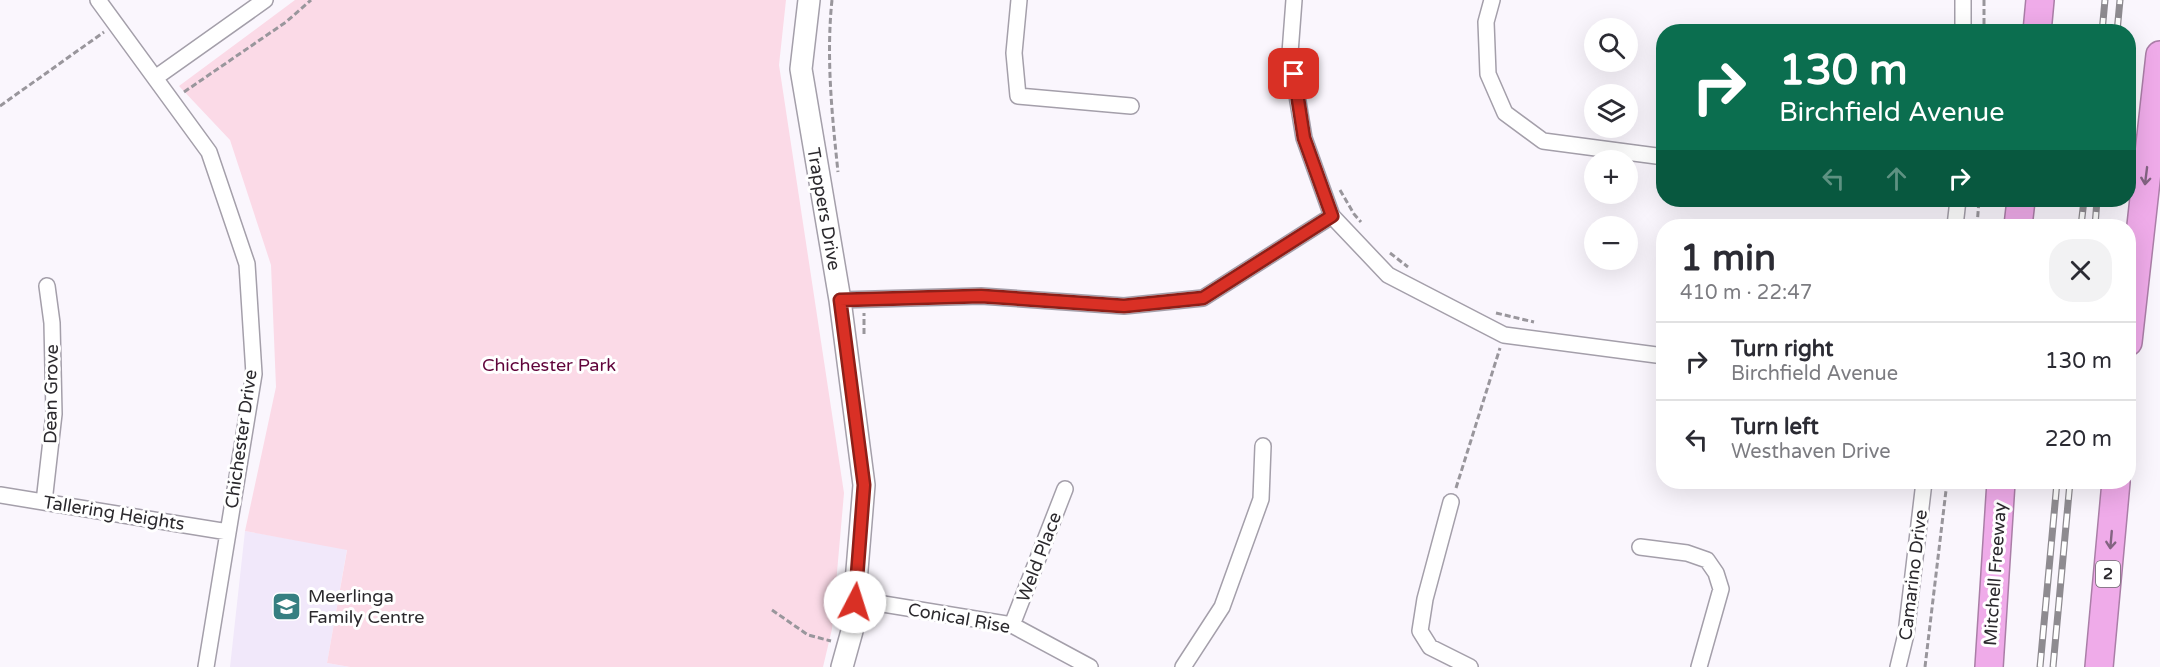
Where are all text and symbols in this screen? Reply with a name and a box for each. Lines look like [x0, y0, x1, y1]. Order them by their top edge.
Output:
map controls [1584, 18, 1638, 270]
button: search [1584, 18, 1638, 72]
text: 130 m [1779, 45, 1908, 96]
pin [1268, 48, 1319, 99]
icon: right [1680, 48, 1758, 126]
icon: arrive [1277, 57, 1310, 90]
button: layers [1584, 84, 1638, 138]
text: Birchfield Avenue [1779, 96, 2005, 129]
street label: Trappers Drive [802, 146, 846, 272]
button: + [1584, 150, 1638, 204]
icon: left [1817, 162, 1850, 195]
icon: ahead [1880, 162, 1913, 195]
icon: right [1943, 162, 1976, 195]
one-way arrow [2140, 165, 2151, 185]
button: − [1584, 216, 1638, 270]
text: 1 min [1680, 237, 1776, 280]
button: close [2049, 239, 2112, 302]
text: 410 m · 22:47 [1680, 281, 1812, 305]
text: Turn right [1731, 336, 1833, 362]
street label: Dean Grove [39, 344, 63, 444]
icon: right [1680, 345, 1713, 378]
text: 130 m [2045, 348, 2112, 374]
park label: Chichester Park [482, 354, 616, 376]
text: Birchfield Avenue [1731, 362, 1898, 386]
street label: Chichester Drive [220, 368, 262, 510]
text: Turn left [1731, 414, 1819, 440]
icon: left [1680, 423, 1713, 456]
text: 220 m [2045, 426, 2112, 452]
text: Westhaven Drive [1731, 440, 1890, 464]
street label: Tallering Heights [42, 491, 186, 535]
street label: Mitchell Freeway [1979, 501, 2011, 647]
street label: Camarino Drive [1894, 508, 1932, 642]
street label: Weld Place [1012, 509, 1066, 605]
one-way arrow [2105, 529, 2116, 549]
road number: 2 [2096, 561, 2120, 587]
position arrow [823, 570, 887, 634]
place label: Meerlinga Family Centre [308, 585, 424, 628]
school or university icon: Meerlinga Family Centre [271, 590, 303, 622]
street label: Conical Rise [906, 598, 1012, 638]

